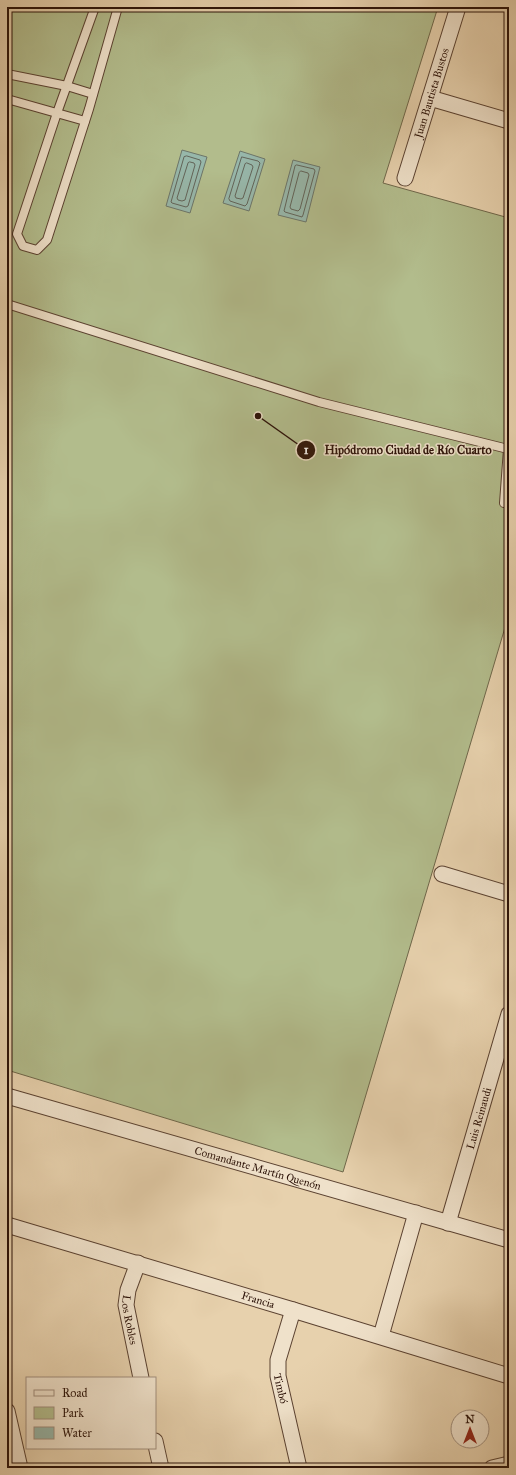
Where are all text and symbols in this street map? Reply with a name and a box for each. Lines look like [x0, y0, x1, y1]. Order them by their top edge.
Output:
street label: Juan Bautista Bustos [411, 46, 451, 141]
callout: Hipódromo Ciudad de Río Cuarto [296, 438, 499, 462]
text: 1 [304, 443, 309, 457]
text: Hipódromo Ciudad de Río Cuarto [324, 443, 492, 458]
street label: Luis Reinaudi [463, 1086, 494, 1151]
street label: Comandante Martín Quenón [193, 1144, 323, 1192]
street label: Francia [240, 1289, 277, 1311]
street label: Los Robles [119, 1294, 140, 1346]
street label: Timbó [271, 1372, 291, 1405]
legend [26, 1377, 156, 1449]
text: Road [62, 1386, 88, 1400]
text: Park [62, 1406, 84, 1420]
north arrow [450, 1409, 490, 1449]
text: N [465, 1413, 475, 1426]
text: Water [62, 1426, 92, 1440]

